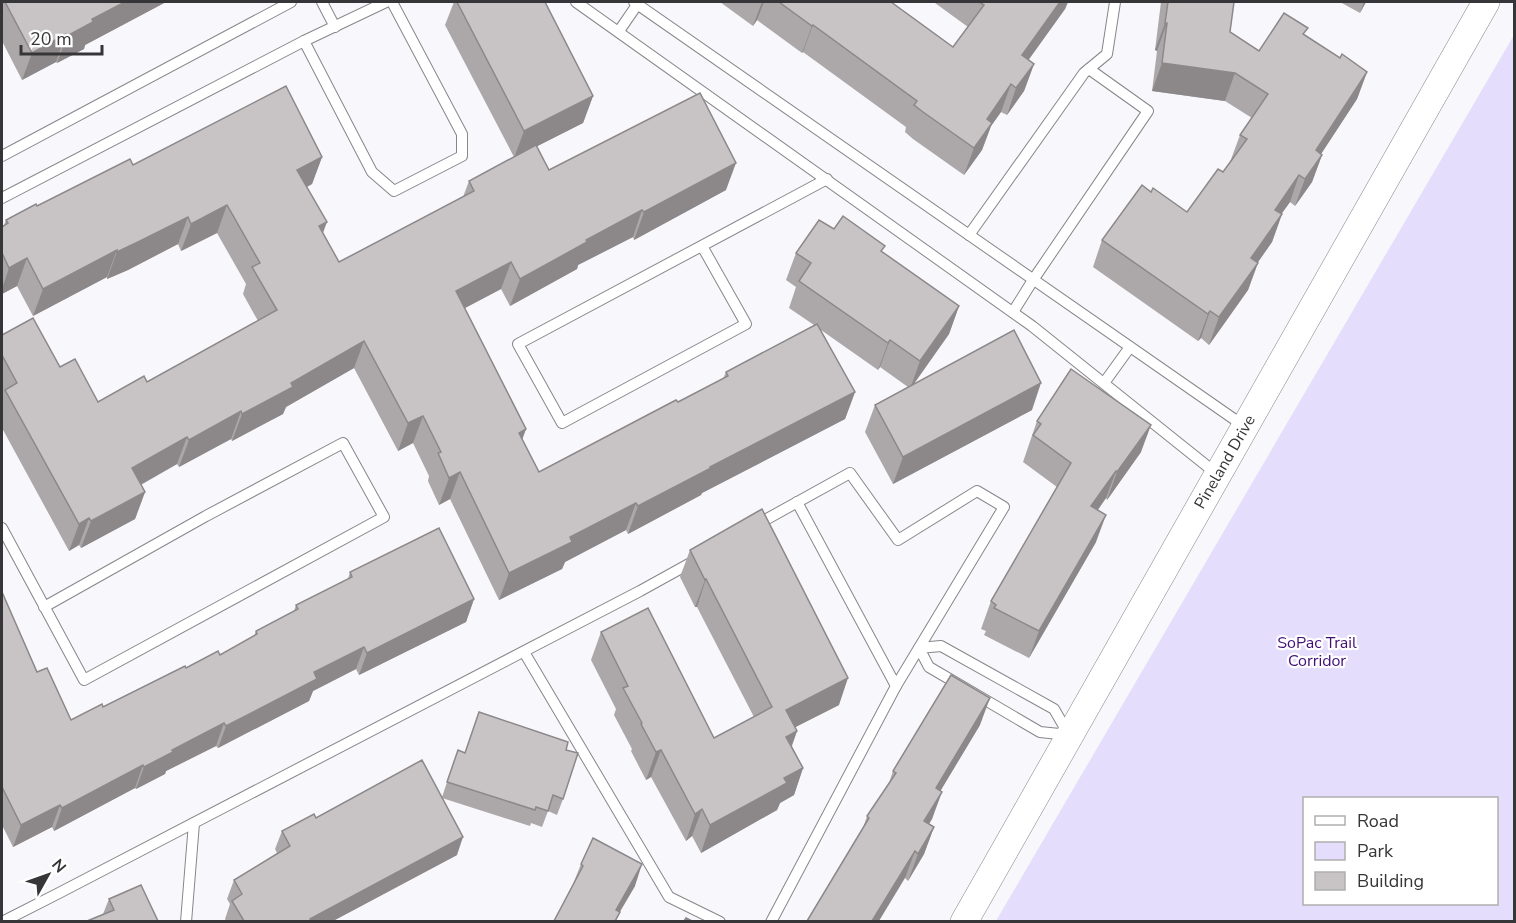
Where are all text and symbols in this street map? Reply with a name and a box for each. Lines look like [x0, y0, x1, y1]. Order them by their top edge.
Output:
scale bar [21, 18, 102, 56]
text: 20 m [30, 27, 72, 51]
street label: Pineland Drive [1189, 411, 1261, 513]
park label: SoPac Trail Corridor [1277, 632, 1357, 672]
legend [1303, 797, 1498, 905]
text: Road [1357, 809, 1399, 833]
text: Park [1357, 839, 1394, 863]
north arrow [18, 845, 78, 905]
text: N [46, 854, 71, 878]
text: Building [1357, 869, 1424, 893]

